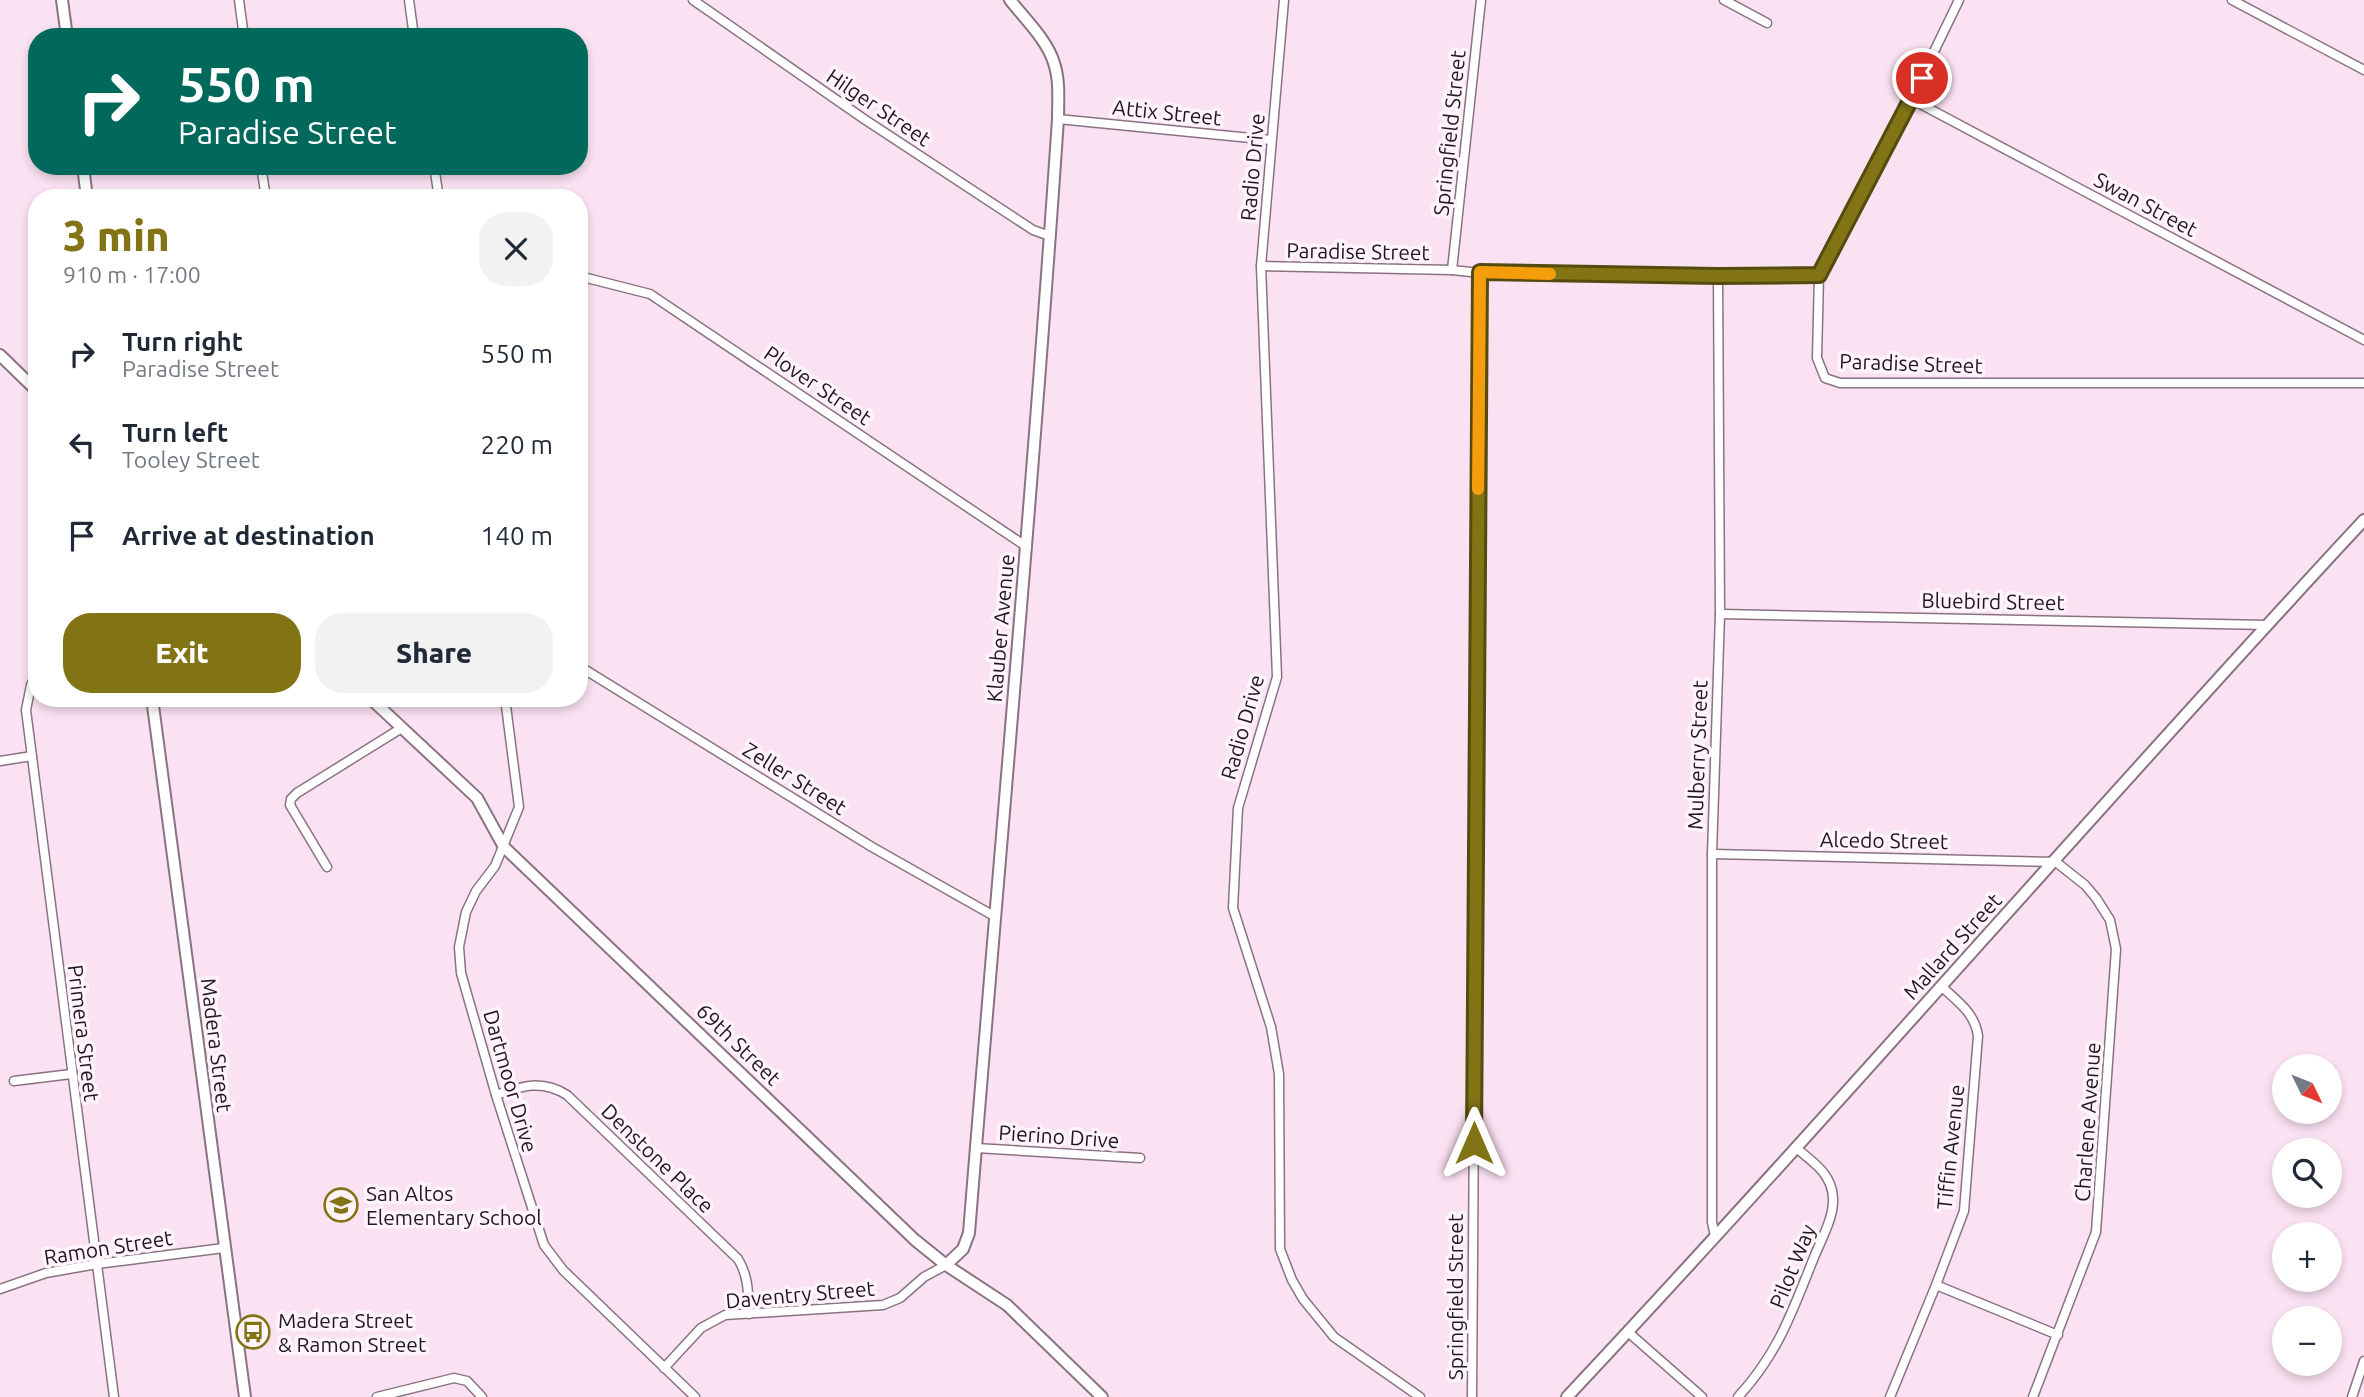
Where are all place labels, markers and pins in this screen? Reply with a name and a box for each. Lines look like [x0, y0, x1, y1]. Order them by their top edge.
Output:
pin [1892, 48, 1952, 108]
place label: San Altos Elementary School [366, 1181, 542, 1229]
school or university icon: San Altos Elementary School [322, 1186, 360, 1224]
place label: Madera Street & Ramon Street [278, 1308, 426, 1356]
bus stop icon: Madera Street & Ramon Street [234, 1313, 272, 1351]

